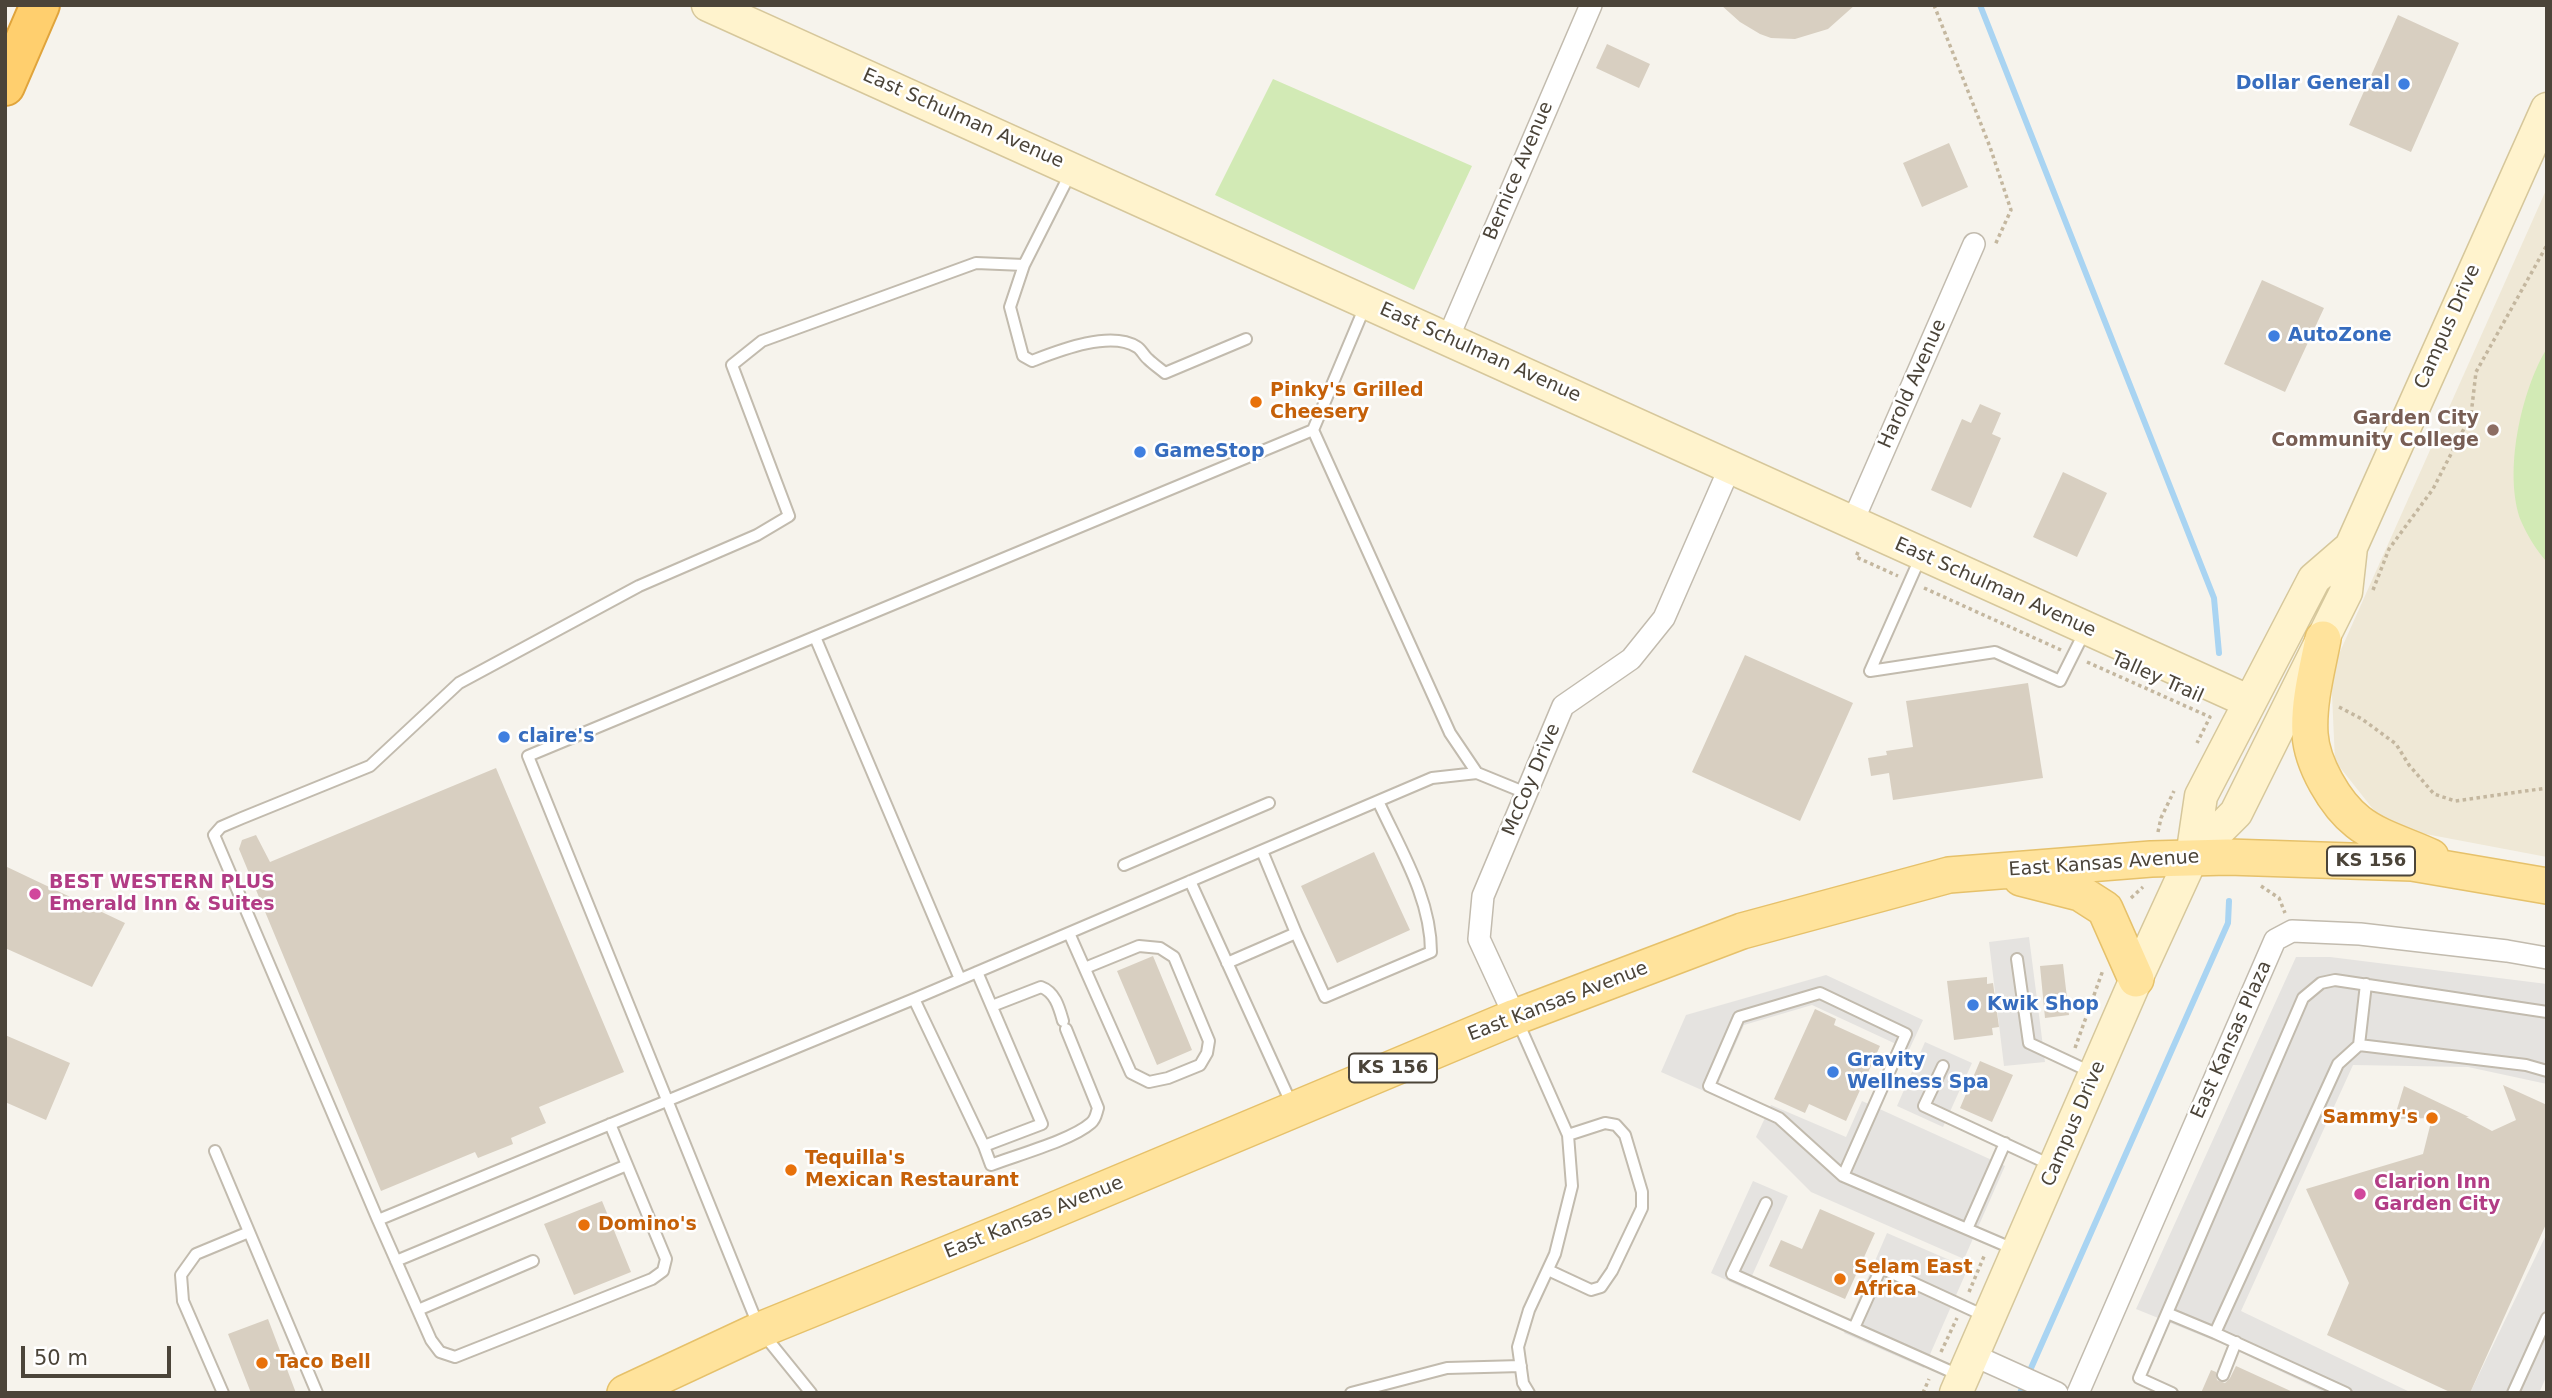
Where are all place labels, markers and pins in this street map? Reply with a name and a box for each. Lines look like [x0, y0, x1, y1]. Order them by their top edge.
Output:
place label: Dollar General [2236, 73, 2390, 95]
marker: Dollar General [2396, 76, 2412, 92]
place label: AutoZone [2288, 325, 2392, 347]
marker: AutoZone [2266, 328, 2282, 344]
place label: Pinky's Grilled Cheesery [1270, 380, 1424, 424]
marker: Pinky's Grilled Cheesery [1248, 394, 1264, 410]
place label: Garden City Community College [2271, 408, 2479, 452]
marker: Garden City Community College [2485, 422, 2501, 438]
place label: GameStop [1154, 441, 1265, 463]
marker: GameStop [1132, 444, 1148, 460]
place label: claire's [518, 726, 594, 748]
marker: claire's [496, 729, 512, 745]
place label: BEST WESTERN PLUS Emerald Inn & Suites [49, 872, 275, 916]
marker: BEST WESTERN PLUS Emerald Inn & Suites [27, 886, 43, 902]
place label: Kwik Shop [1987, 994, 2099, 1016]
marker: Kwik Shop [1965, 997, 1981, 1013]
place label: Gravity Wellness Spa [1847, 1050, 1989, 1094]
marker: Gravity Wellness Spa [1825, 1064, 1841, 1080]
place label: Sammy's [2322, 1107, 2418, 1129]
marker: Sammy's [2424, 1110, 2440, 1126]
place label: Tequilla's Mexican Restaurant [805, 1148, 1019, 1192]
marker: Tequilla's Mexican Restaurant [783, 1162, 799, 1178]
place label: Clarion Inn Garden City [2374, 1172, 2500, 1216]
marker: Clarion Inn Garden City [2352, 1186, 2368, 1202]
place label: Domino's [598, 1214, 697, 1236]
marker: Domino's [576, 1217, 592, 1233]
place label: Selam East Africa [1854, 1257, 1973, 1301]
marker: Selam East Africa [1832, 1271, 1848, 1287]
place label: Taco Bell [276, 1352, 371, 1374]
marker: Taco Bell [254, 1355, 270, 1371]

